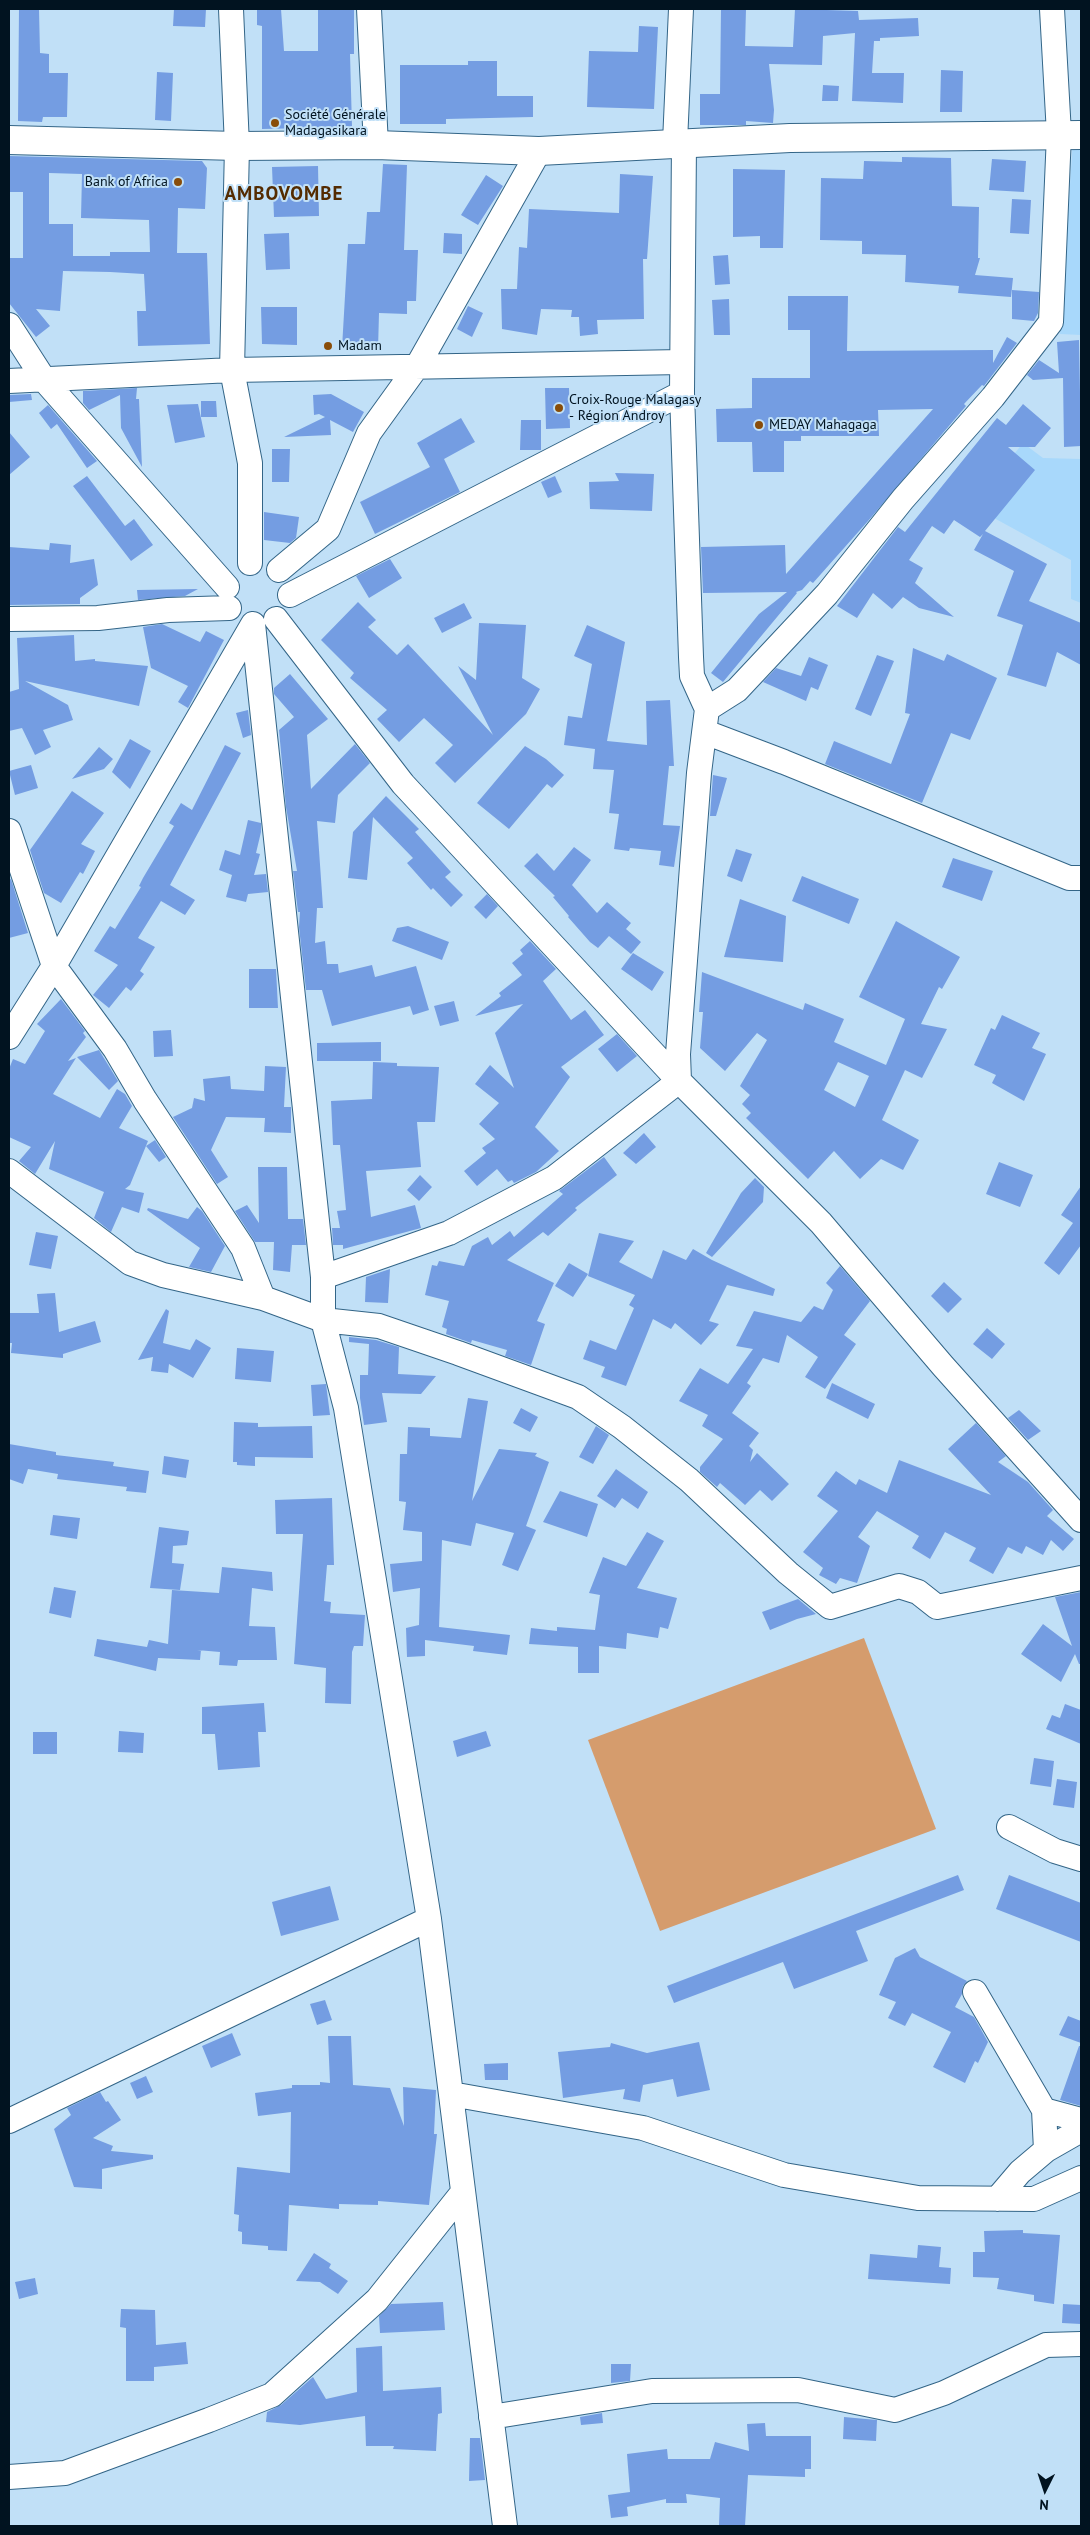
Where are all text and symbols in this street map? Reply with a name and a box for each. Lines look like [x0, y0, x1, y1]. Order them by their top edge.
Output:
place label: Société Générale Madagasikara [285, 107, 386, 140]
marker: Société Générale Madagasikara [269, 117, 281, 129]
place label: Bank of Africa [85, 174, 168, 190]
marker: Bank of Africa [172, 176, 184, 188]
district label: AMBOVOMBE [223, 184, 345, 206]
place label: Madam [338, 338, 382, 354]
marker: Madam [322, 340, 334, 352]
place label: Croix-Rouge Malagasy - Région Androy [569, 392, 701, 424]
marker: Croix-Rouge Malagasy - Région Androy [553, 402, 565, 414]
place label: MEDAY Mahagaga [769, 417, 877, 433]
marker: MEDAY Mahagaga [753, 419, 765, 431]
north arrow [1020, 2465, 1070, 2515]
text: N [1039, 2496, 1049, 2514]

